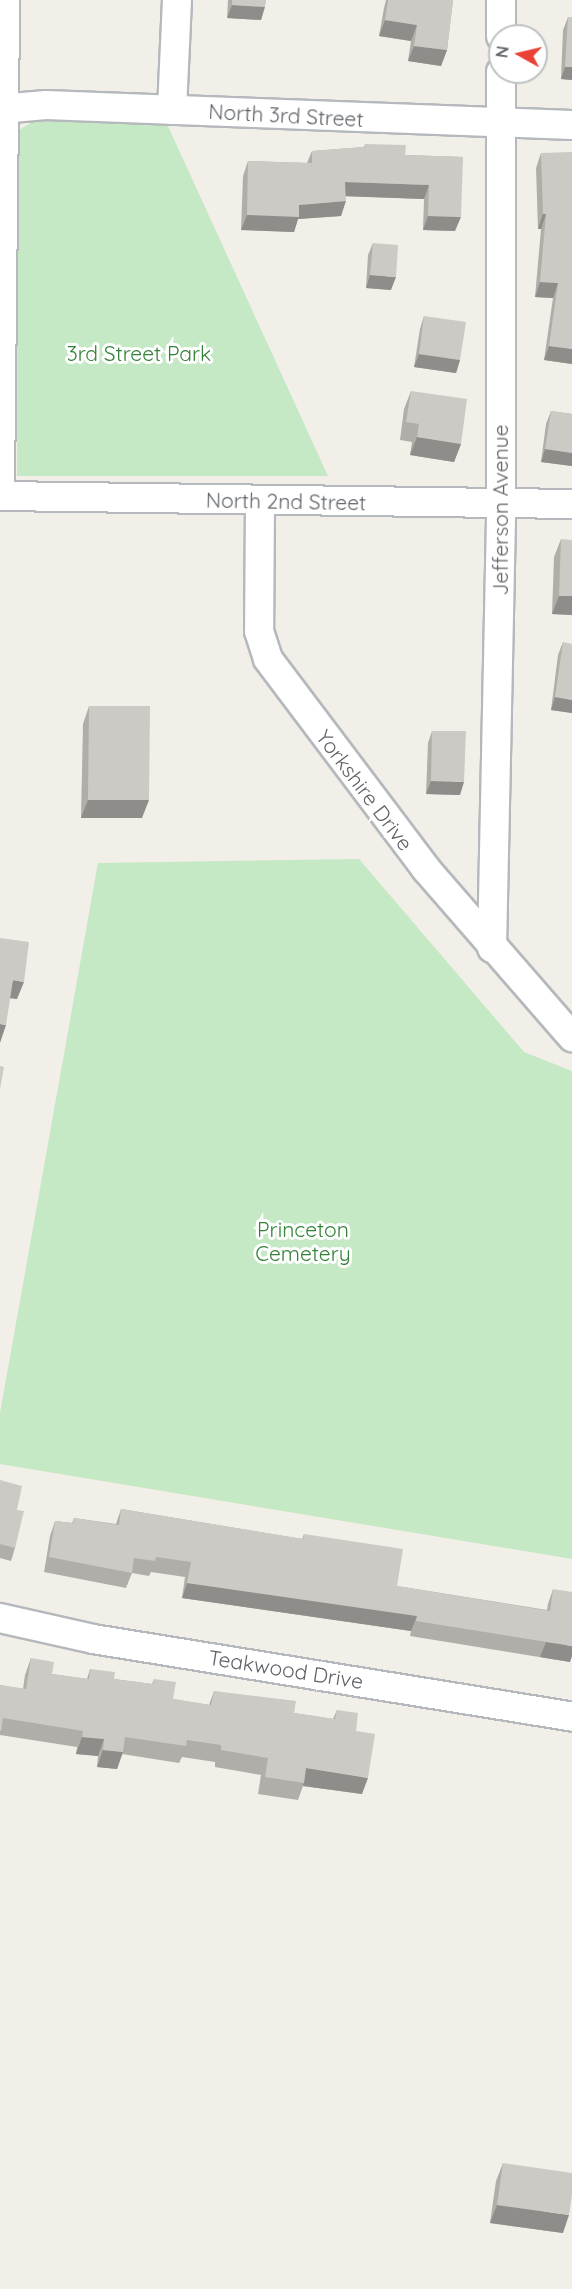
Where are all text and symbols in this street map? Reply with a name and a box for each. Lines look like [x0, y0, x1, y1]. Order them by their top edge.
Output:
north arrow [488, 24, 548, 84]
text: N [491, 45, 513, 59]
street label: North 3rd Street [208, 98, 364, 132]
park label: 3rd Street Park [67, 340, 211, 366]
street label: Jefferson Avenue [487, 424, 513, 596]
street label: North 2nd Street [206, 487, 366, 515]
street label: Yorkshire Drive [311, 725, 419, 855]
park label: Princeton Cemetery [255, 1216, 351, 1266]
street label: Teakwood Drive [207, 1644, 365, 1694]

